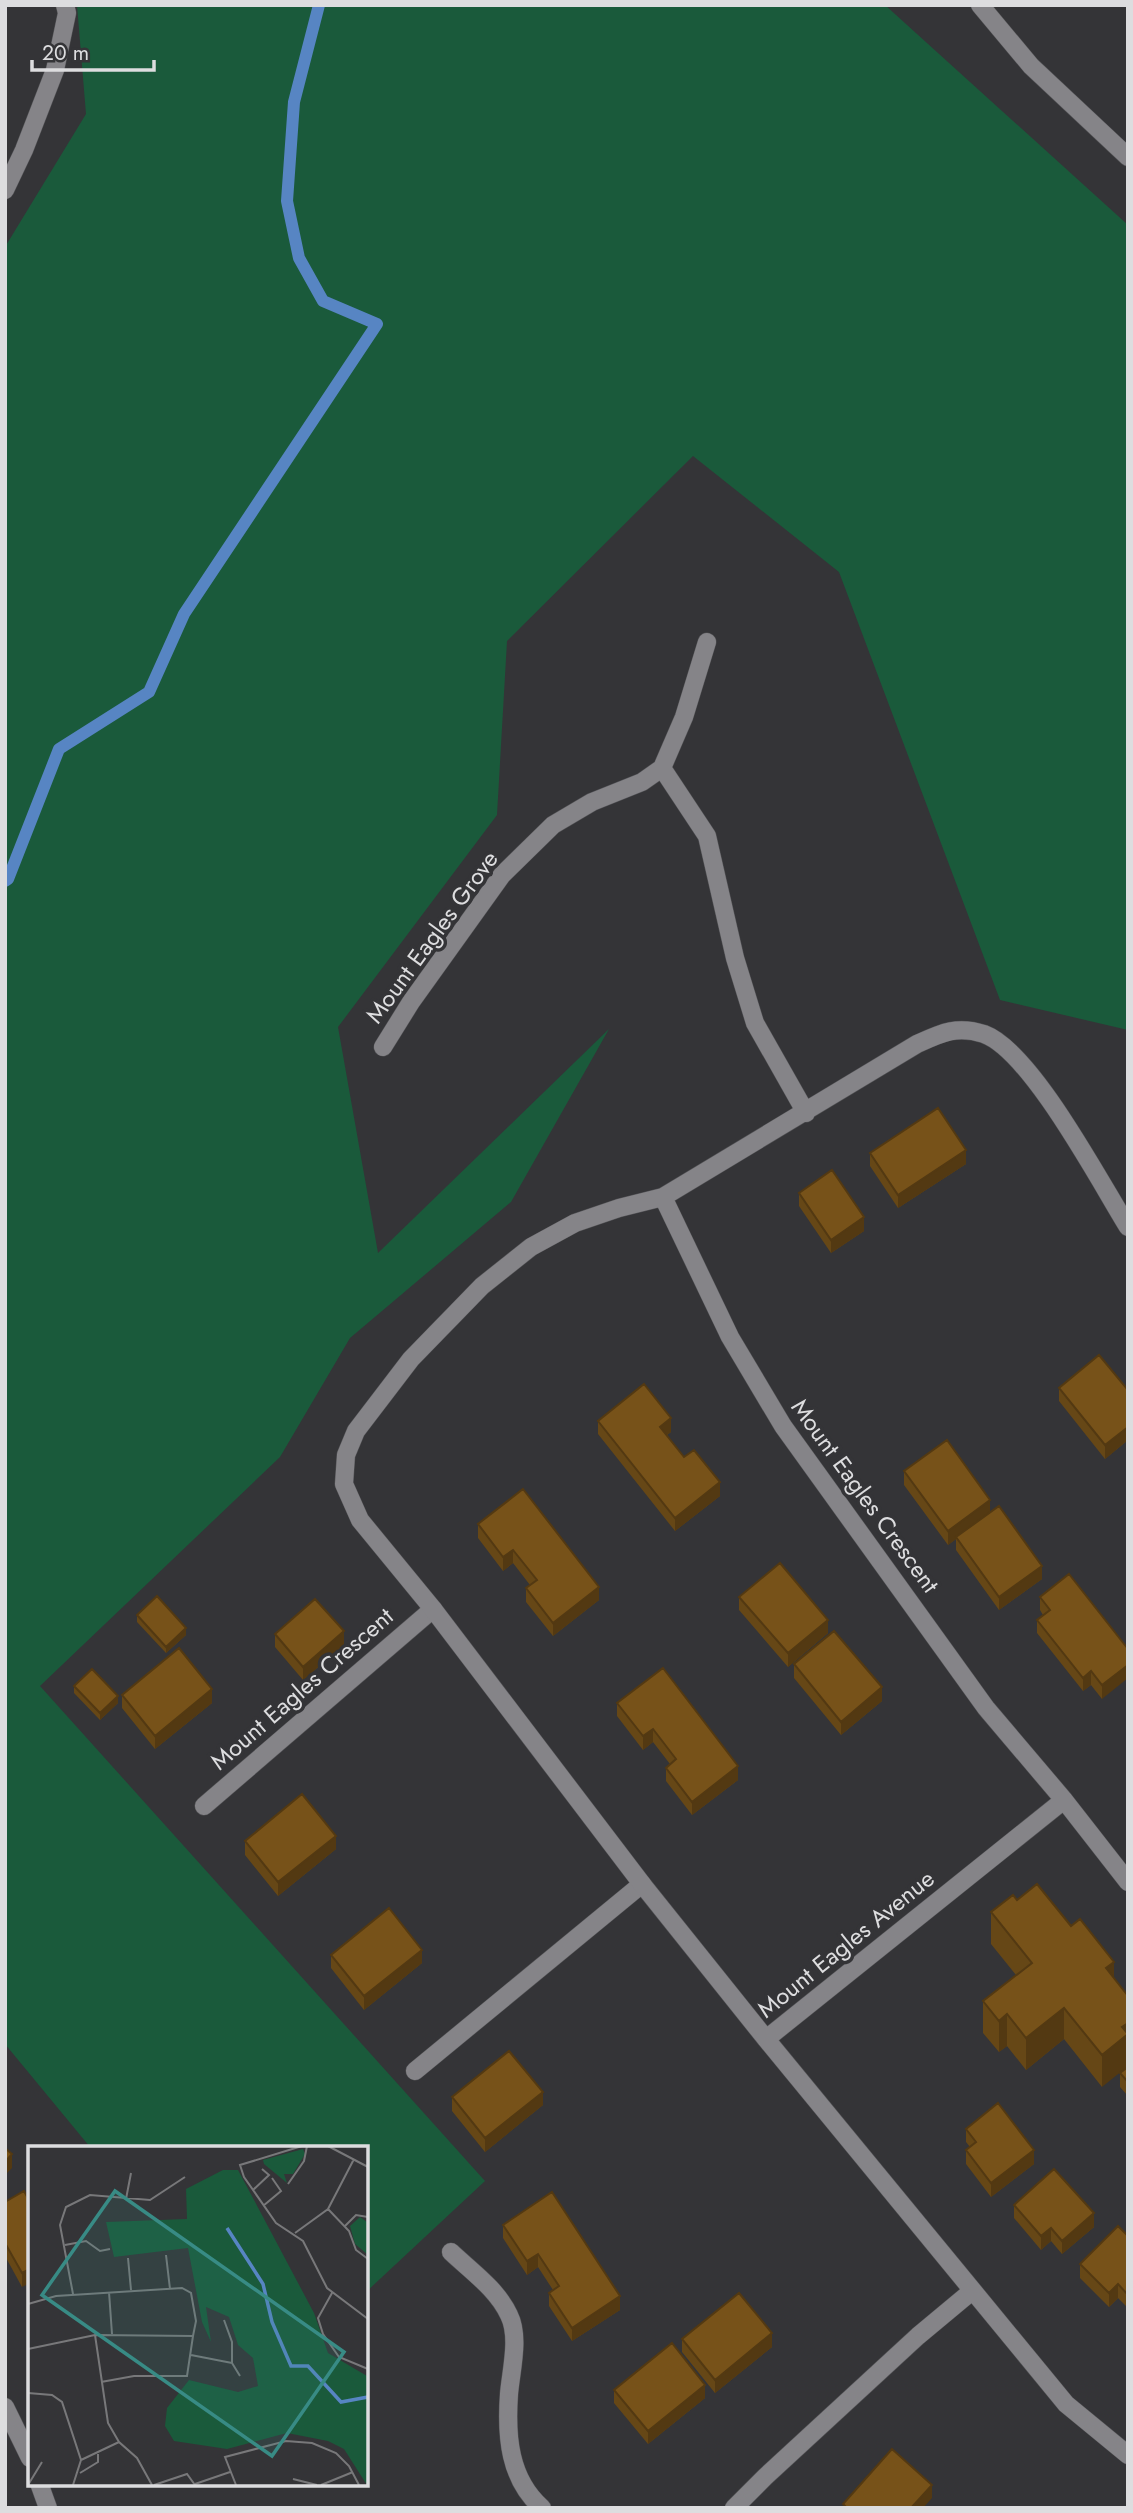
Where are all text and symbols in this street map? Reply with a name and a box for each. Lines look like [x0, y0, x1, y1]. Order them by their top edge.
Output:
scale bar [32, 28, 154, 72]
text: 20 m [42, 38, 89, 68]
street label: Mount Eagles Grove [357, 843, 506, 1030]
street label: Mount Eagles Crescent [783, 1391, 948, 1600]
street label: Mount Eagles Crescent [202, 1599, 401, 1778]
street label: Mount Eagles Avenue [750, 1861, 942, 2026]
inset map [28, 2146, 368, 2485]

